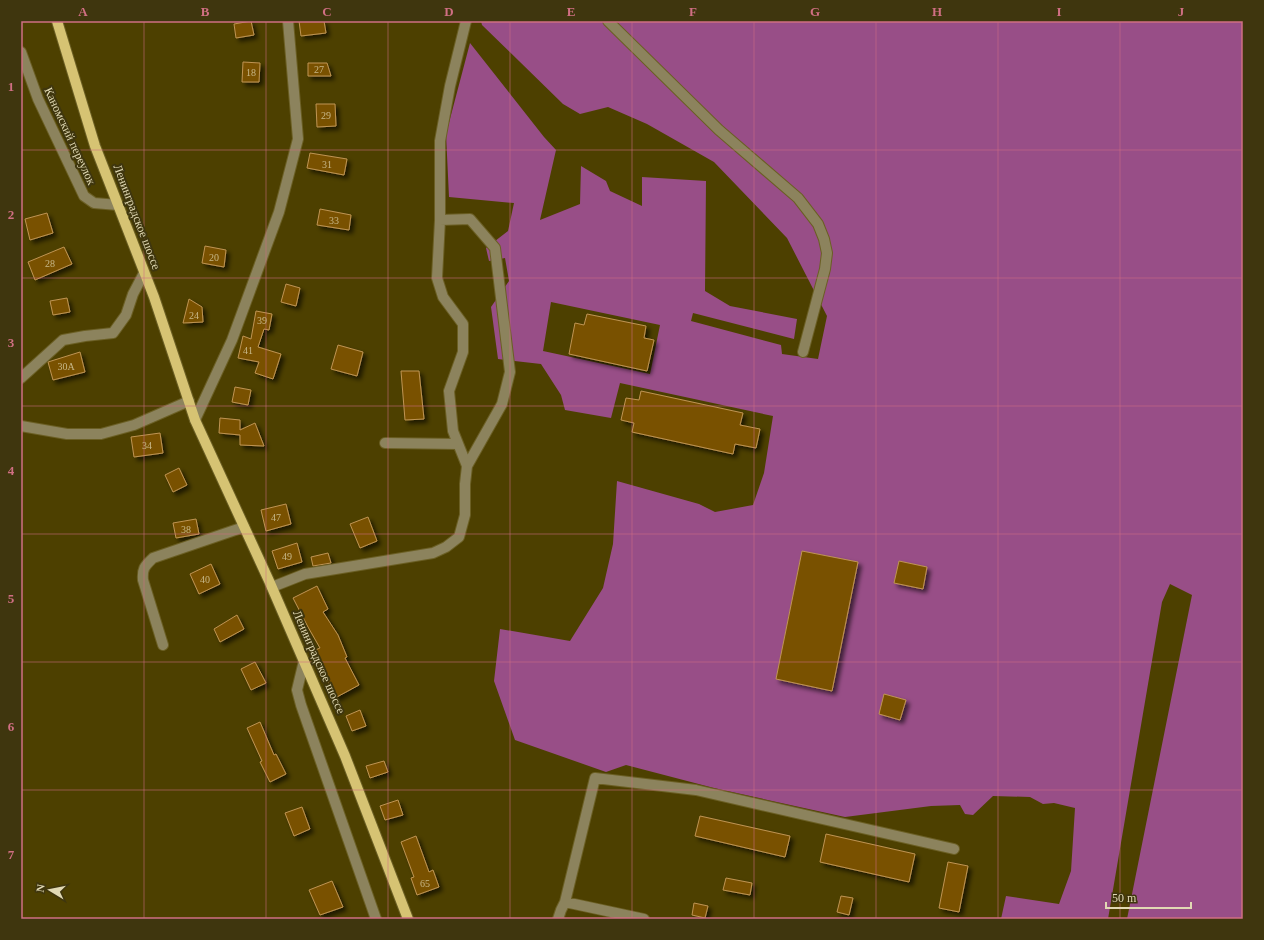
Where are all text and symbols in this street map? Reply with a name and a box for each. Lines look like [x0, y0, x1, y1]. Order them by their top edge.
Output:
text: A [78, 4, 88, 19]
text: B [201, 4, 210, 19]
text: C [322, 4, 332, 19]
text: D [444, 4, 454, 19]
text: E [567, 4, 575, 19]
text: F [689, 4, 697, 19]
text: G [810, 4, 820, 19]
text: H [932, 4, 942, 19]
text: I [1056, 4, 1062, 19]
text: J [1178, 4, 1185, 19]
house number: 27 [314, 64, 324, 75]
house number: 18 [246, 67, 256, 78]
text: 1 [8, 79, 14, 94]
street label: Каномский переулок [41, 85, 99, 187]
house number: 29 [321, 110, 331, 121]
house number: 31 [322, 159, 332, 170]
street label: Ленинградское шоссе [110, 162, 164, 272]
text: 2 [8, 207, 14, 222]
house number: 33 [329, 215, 339, 226]
house number: 20 [209, 252, 219, 263]
house number: 28 [45, 258, 55, 269]
house number: 24 [189, 310, 199, 321]
house number: 39 [257, 315, 267, 326]
text: 3 [8, 335, 15, 350]
house number: 41 [243, 345, 253, 356]
house number: 30А [57, 361, 75, 372]
house number: 34 [142, 440, 152, 451]
text: 4 [8, 463, 15, 478]
house number: 47 [271, 512, 281, 523]
house number: 38 [181, 524, 191, 535]
house number: 49 [282, 551, 292, 562]
house number: 40 [200, 574, 210, 585]
text: 5 [8, 591, 15, 606]
street label: Ленинградское шоссе [290, 608, 348, 716]
text: 6 [8, 719, 15, 734]
text: 7 [8, 847, 15, 862]
north arrow [30, 870, 70, 910]
house number: 65 [420, 878, 430, 889]
text: N [34, 883, 47, 893]
scale bar [1106, 884, 1191, 910]
text: 50 m [1112, 891, 1137, 905]

